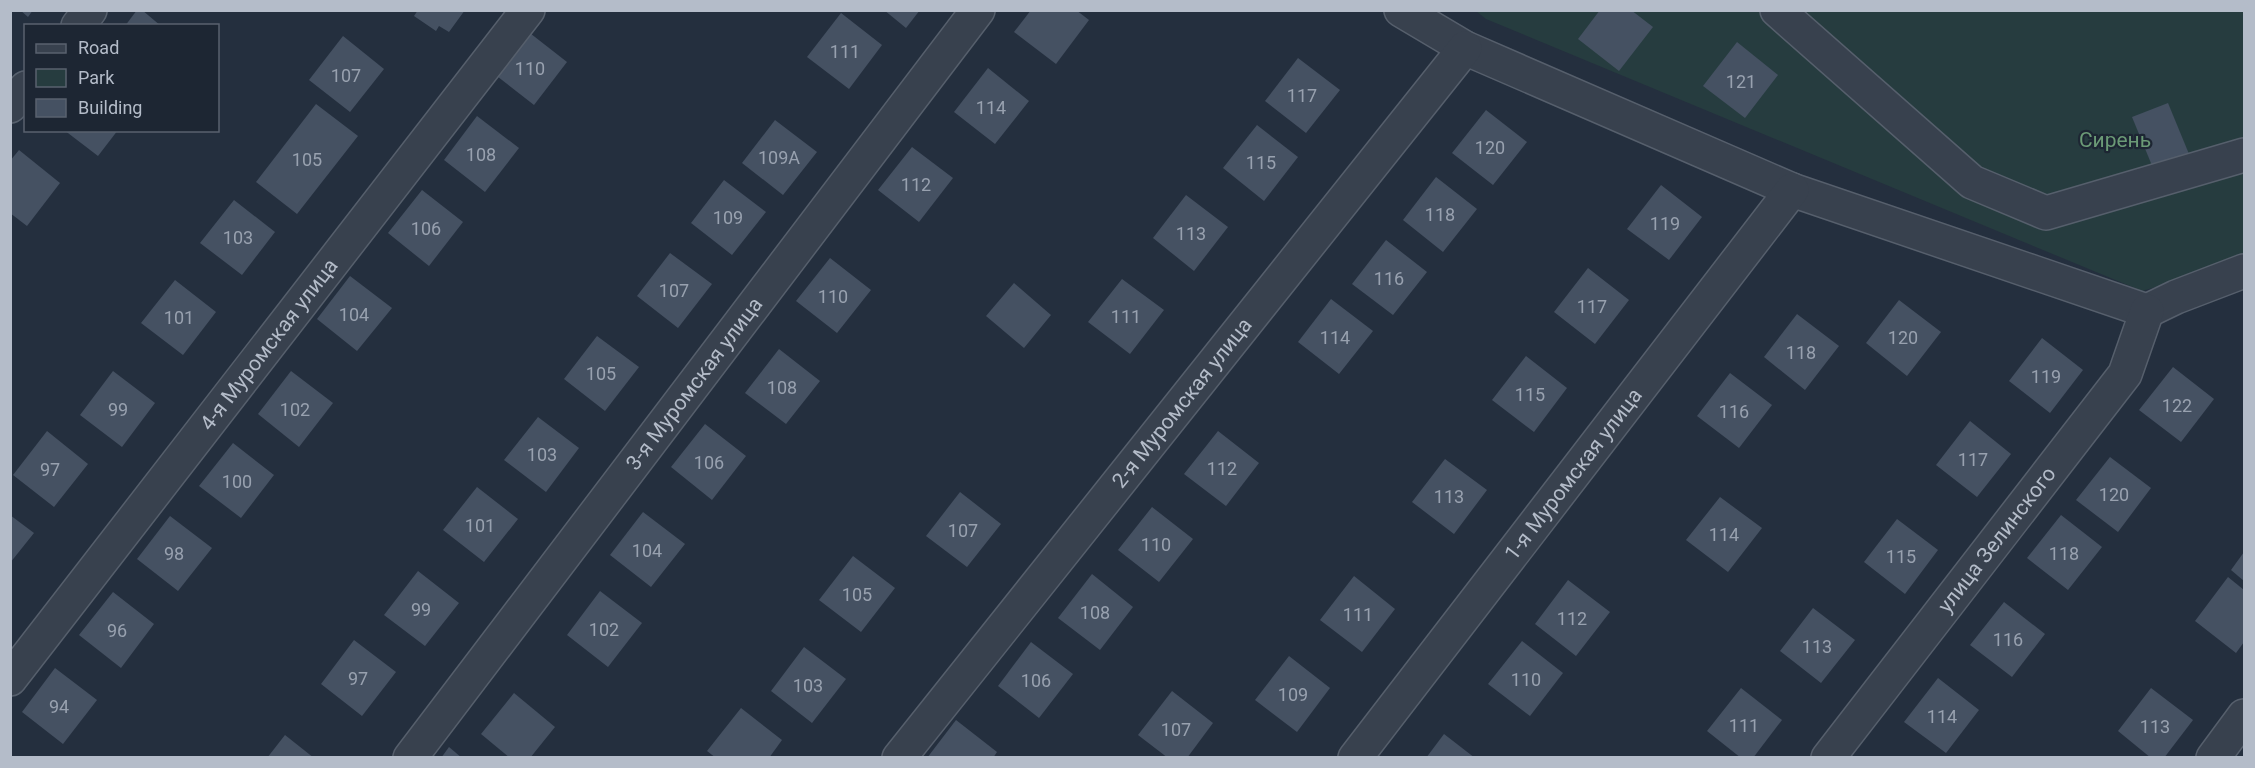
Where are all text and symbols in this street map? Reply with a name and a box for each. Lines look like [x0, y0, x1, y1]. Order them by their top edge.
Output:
legend [24, 24, 219, 132]
text: Road [78, 37, 119, 58]
house number: 111 [830, 41, 860, 62]
house number: 110 [515, 58, 545, 79]
house number: 107 [331, 65, 361, 86]
text: Park [78, 67, 115, 88]
house number: 121 [1726, 71, 1756, 92]
house number: 117 [1287, 85, 1317, 106]
text: Building [78, 97, 142, 118]
house number: 114 [976, 97, 1006, 118]
park label: Сирень [2079, 128, 2151, 152]
house number: 120 [1475, 137, 1505, 158]
house number: 108 [466, 144, 496, 165]
house number: 109А [758, 147, 800, 168]
house number: 105 [292, 149, 322, 170]
house number: 115 [1246, 152, 1276, 173]
house number: 112 [901, 174, 931, 195]
house number: 118 [1425, 204, 1455, 225]
house number: 109 [713, 207, 743, 228]
house number: 119 [1650, 213, 1680, 234]
house number: 106 [411, 218, 441, 239]
house number: 113 [1176, 223, 1206, 244]
house number: 103 [223, 227, 253, 248]
street label: 4-я Муромская улица [195, 254, 343, 435]
house number: 116 [1374, 268, 1404, 289]
house number: 107 [659, 280, 689, 301]
house number: 110 [818, 286, 848, 307]
street label: 3-я Муромская улица [621, 293, 767, 475]
house number: 117 [1577, 296, 1607, 317]
house number: 104 [339, 304, 369, 325]
house number: 111 [1111, 306, 1141, 327]
house number: 101 [164, 307, 194, 328]
street label: 2-я Муромская улица [1107, 313, 1257, 493]
house number: 114 [1320, 327, 1350, 348]
house number: 120 [1888, 327, 1918, 348]
house number: 118 [1786, 342, 1816, 363]
house number: 105 [586, 363, 616, 384]
house number: 119 [2031, 366, 2061, 387]
house number: 108 [767, 377, 797, 398]
street label: 1-я Муромская улица [1500, 384, 1647, 565]
house number: 115 [1515, 384, 1545, 405]
house number: 122 [2162, 395, 2192, 416]
house number: 99 [108, 399, 128, 420]
house number: 102 [280, 399, 310, 420]
house number: 116 [1719, 401, 1749, 422]
house number: 103 [527, 444, 557, 465]
house number: 117 [1958, 449, 1988, 470]
house number: 106 [694, 452, 724, 473]
house number: 112 [1207, 458, 1237, 479]
house number: 97 [40, 459, 60, 480]
street label: улица Зелинского [1933, 462, 2061, 617]
house number: 100 [222, 471, 252, 492]
house number: 120 [2099, 484, 2129, 505]
house number: 113 [1434, 486, 1464, 507]
house number: 101 [465, 515, 495, 536]
house number: 107 [948, 520, 978, 541]
house number: 114 [1709, 524, 1739, 545]
house number: 110 [1141, 534, 1171, 555]
house number: 104 [632, 540, 662, 561]
house number: 98 [164, 543, 184, 564]
house number: 118 [2049, 543, 2079, 564]
house number: 115 [1886, 546, 1916, 567]
house number: 105 [842, 584, 872, 605]
house number: 99 [411, 599, 431, 620]
house number: 108 [1080, 602, 1110, 623]
house number: 111 [1343, 604, 1373, 625]
house number: 112 [1557, 608, 1587, 629]
house number: 102 [589, 619, 619, 640]
house number: 96 [107, 620, 127, 641]
house number: 116 [1993, 629, 2023, 650]
house number: 113 [1802, 636, 1832, 657]
house number: 97 [348, 668, 368, 689]
house number: 110 [1511, 669, 1541, 690]
house number: 106 [1021, 670, 1051, 691]
house number: 103 [793, 675, 823, 696]
house number: 109 [1278, 684, 1308, 705]
house number: 94 [49, 696, 69, 717]
house number: 114 [1927, 706, 1957, 727]
house number: 111 [1729, 715, 1759, 736]
house number: 113 [2140, 716, 2170, 737]
house number: 107 [1161, 719, 1191, 740]

